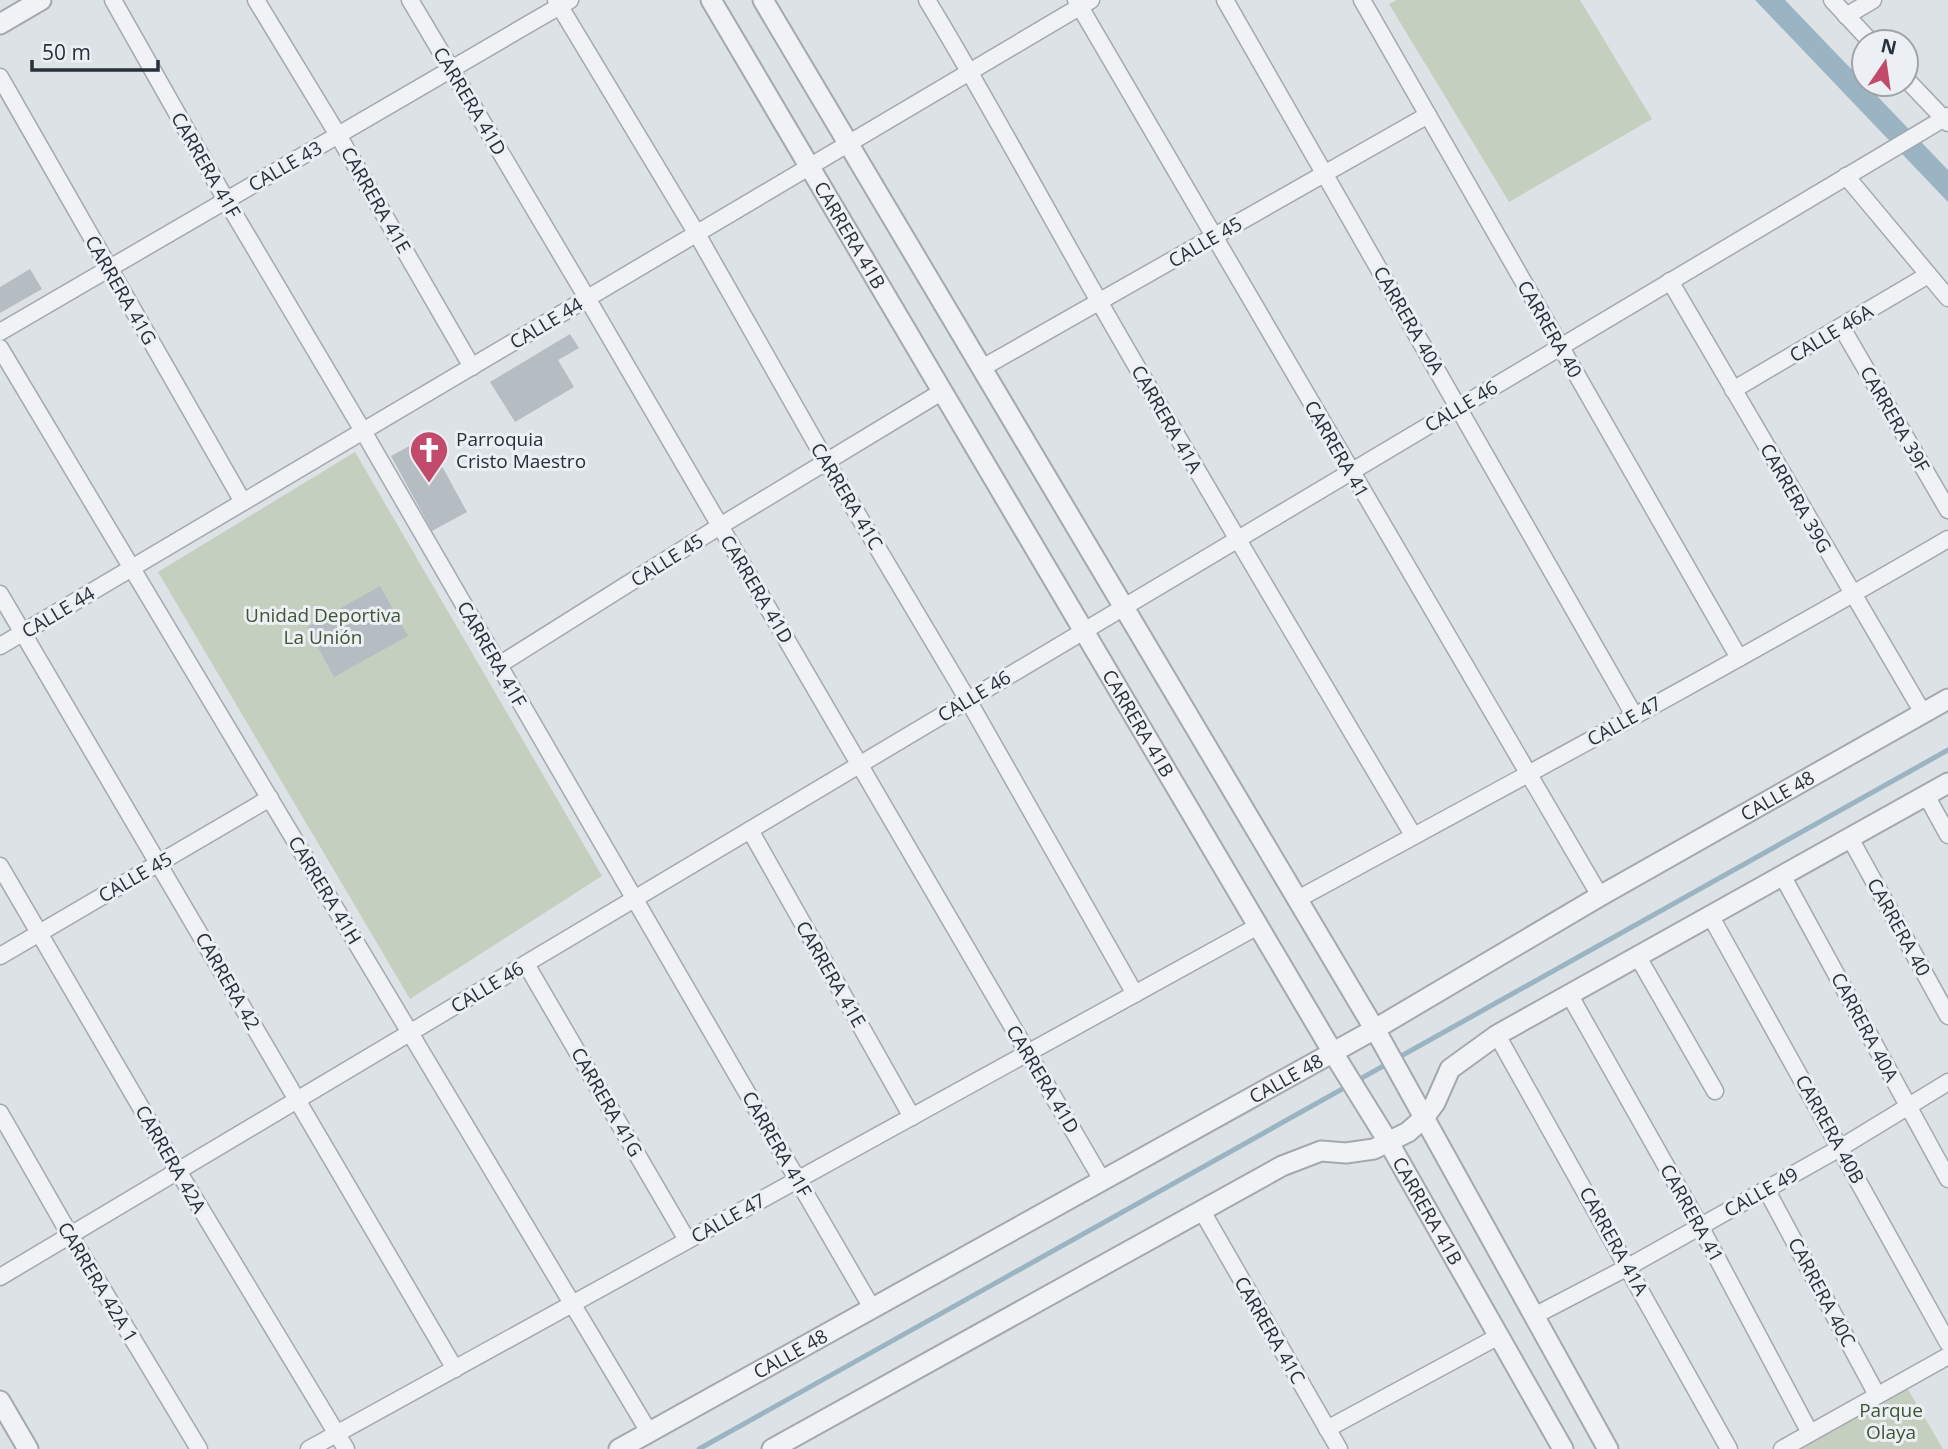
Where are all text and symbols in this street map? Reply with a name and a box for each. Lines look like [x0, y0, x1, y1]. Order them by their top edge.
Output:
scale bar [32, 28, 158, 72]
north arrow [1850, 28, 1920, 98]
text: N [1878, 32, 1899, 61]
text: 50 m [42, 38, 91, 66]
street label: CARRERA 41D [427, 42, 513, 160]
street label: CARRERA 41F [165, 107, 247, 223]
street label: CALLE 43 [243, 134, 327, 198]
street label: CARRERA 41E [335, 142, 417, 258]
street label: CARRERA 41B [808, 176, 892, 294]
street label: CALLE 45 [1163, 210, 1247, 274]
street label: CARRERA 41G [79, 231, 163, 349]
street label: CARRERA 40A [1368, 261, 1450, 379]
street label: CARRERA 40 [1512, 276, 1588, 382]
street label: CALLE 44 [505, 291, 588, 355]
street label: CALLE 46A [1784, 298, 1878, 368]
street label: CARRERA 41A [1126, 360, 1208, 478]
street label: CARRERA 39F [1854, 361, 1936, 477]
street label: CALLE 46 [1420, 374, 1502, 438]
street label: CARRERA 41 [1299, 396, 1375, 502]
place label: Parroquia Cristo Maestro [456, 426, 586, 474]
church icon: Parroquia Cristo Maestro [408, 429, 450, 484]
street label: CARRERA 41C [805, 438, 889, 554]
street label: CARRERA 39G [1754, 439, 1838, 557]
street label: CALLE 45 [626, 528, 708, 592]
street label: CARRERA 41D [714, 530, 800, 648]
street label: CALLE 44 [17, 580, 100, 644]
street label: CARRERA 41F [451, 596, 533, 712]
park label: Unidad Deportiva La Unión [245, 602, 401, 650]
street label: CALLE 46 [933, 664, 1015, 728]
street label: CARRERA 41B [1096, 665, 1180, 782]
street label: CALLE 47 [1582, 690, 1666, 752]
street label: CALLE 48 [1736, 764, 1819, 827]
street label: CARRERA 41H [282, 831, 368, 949]
street label: CALLE 45 [93, 845, 177, 909]
street label: CARRERA 40 [1861, 873, 1937, 981]
street label: CARRERA 41E [790, 916, 872, 1032]
street label: CARRERA 42 [190, 928, 266, 1034]
street label: CALLE 46 [446, 955, 528, 1019]
street label: CARRERA 40A [1825, 968, 1905, 1086]
street label: CARRERA 41D [1000, 1020, 1086, 1138]
street label: CARRERA 41G [565, 1043, 649, 1161]
street label: CALLE 48 [1244, 1047, 1328, 1110]
street label: CARRERA 40B [1789, 1070, 1871, 1188]
street label: CARRERA 41F [736, 1086, 818, 1202]
street label: CARRERA 42A [130, 1100, 212, 1218]
street label: CARRERA 41B [1386, 1152, 1469, 1270]
street label: CARRERA 41 [1654, 1159, 1730, 1267]
street label: CALLE 49 [1719, 1161, 1803, 1223]
street label: CARRERA 41A [1573, 1182, 1655, 1300]
street label: CALLE 47 [686, 1187, 770, 1249]
street label: CARRERA 42A 1 [52, 1217, 144, 1347]
street label: CARRERA 40C [1782, 1233, 1862, 1351]
street label: CARRERA 41C [1229, 1271, 1311, 1389]
street label: CALLE 48 [749, 1323, 832, 1385]
park label: Parque Olaya [1859, 1397, 1923, 1445]

